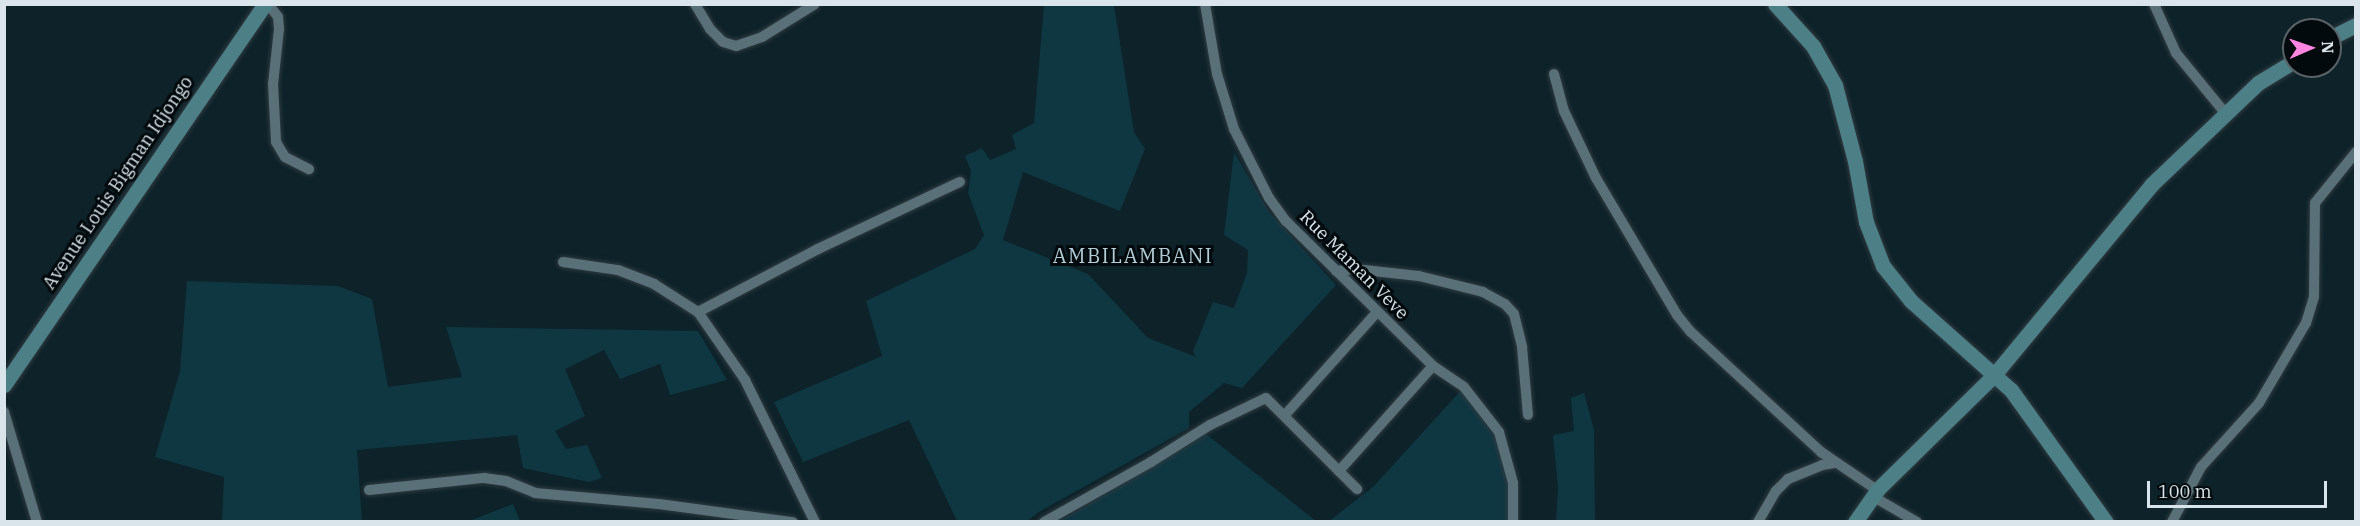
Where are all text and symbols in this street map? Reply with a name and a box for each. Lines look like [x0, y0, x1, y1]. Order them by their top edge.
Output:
north arrow [2282, 18, 2342, 78]
text: N [2318, 41, 2338, 54]
street label: Avenue Louis Bigman Idjongo [38, 72, 198, 294]
street label: Rue Maman Veve [1295, 206, 1413, 324]
district label: AMBILAMBANI [1053, 243, 1213, 267]
scale bar [2150, 469, 2330, 507]
text: 100 m [2158, 480, 2212, 503]

